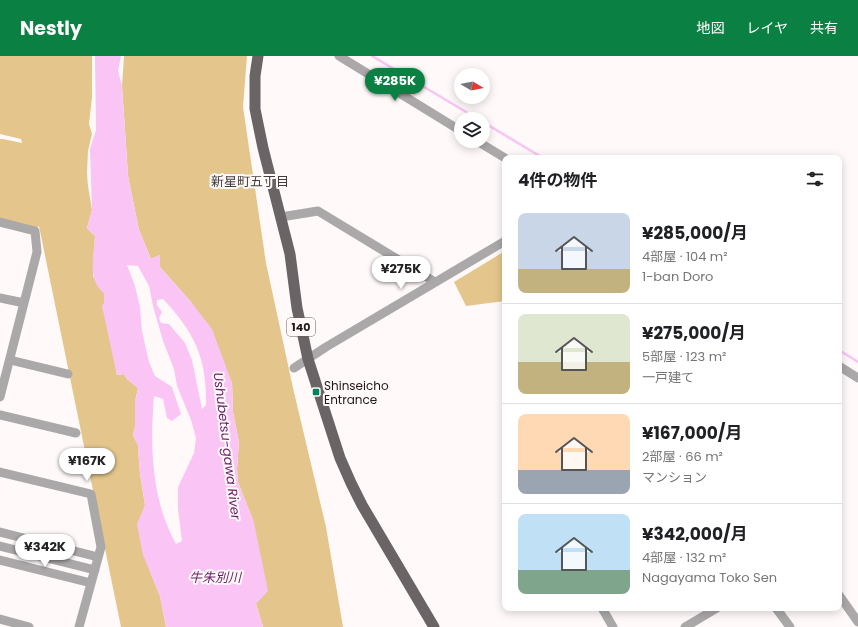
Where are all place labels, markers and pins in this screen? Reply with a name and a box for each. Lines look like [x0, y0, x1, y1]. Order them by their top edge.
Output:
pin: ¥285K [367, 68, 423, 102]
pin: ¥275K [373, 256, 429, 290]
place label: Shinseicho Entrance [324, 377, 389, 408]
marker: Shinseicho Entrance [311, 387, 321, 397]
pin: ¥167K [59, 448, 115, 482]
pin: ¥342K [17, 534, 73, 568]

